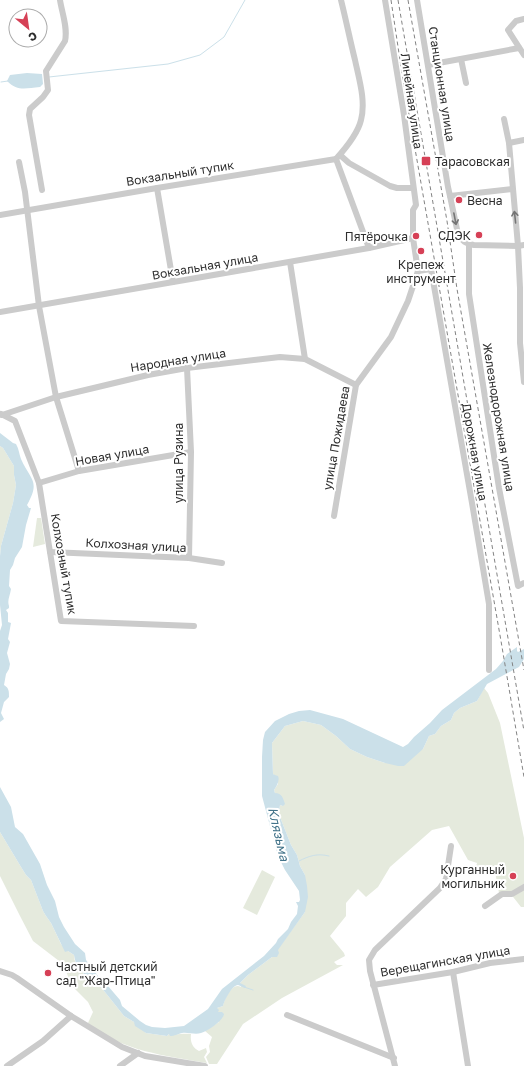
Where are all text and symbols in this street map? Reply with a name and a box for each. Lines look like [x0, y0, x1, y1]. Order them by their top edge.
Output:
north arrow [8, 8, 48, 48]
street label: Станционная улица [425, 25, 459, 143]
text: С [26, 30, 40, 45]
street label: Линейная улица [398, 52, 426, 150]
place label: Тарасовская [435, 154, 510, 169]
marker: Тарасовская [420, 155, 432, 167]
street label: Вокзальный тупик [125, 157, 235, 189]
place label: Весна [467, 193, 503, 208]
marker: Весна [454, 195, 464, 205]
one-way arrow [511, 211, 519, 224]
one-way arrow [451, 212, 459, 225]
place label: СДЭК [438, 228, 472, 243]
place label: Пятёрочка [345, 229, 408, 244]
marker: СДЭК [474, 230, 484, 240]
marker: Пятёрочка [411, 231, 421, 241]
marker: Крепеж инструмент [416, 246, 426, 256]
street label: Вокзальная улица [151, 249, 259, 283]
place label: Крепеж инструмент [386, 257, 456, 286]
street label: Железнодорожная улица [480, 342, 518, 492]
street label: Народная улица [129, 345, 227, 375]
street label: улица Пожидаева [319, 385, 353, 491]
street label: Дорожная улица [459, 402, 491, 502]
street label: улица Рузина [171, 423, 186, 503]
street label: Новая улица [74, 441, 150, 469]
street label: Колхозный тупик [48, 512, 80, 616]
street label: Колхозная улица [85, 535, 187, 555]
water label: Клязьма [265, 806, 293, 863]
place label: Курганный могильник [440, 862, 505, 891]
marker: Курганный могильник [508, 871, 518, 881]
street label: Верещагинская улица [379, 942, 511, 980]
place label: Частный детский сад "Жар-Птица" [56, 959, 158, 988]
marker: Частный детский сад "Жар-Птица" [43, 968, 53, 978]

